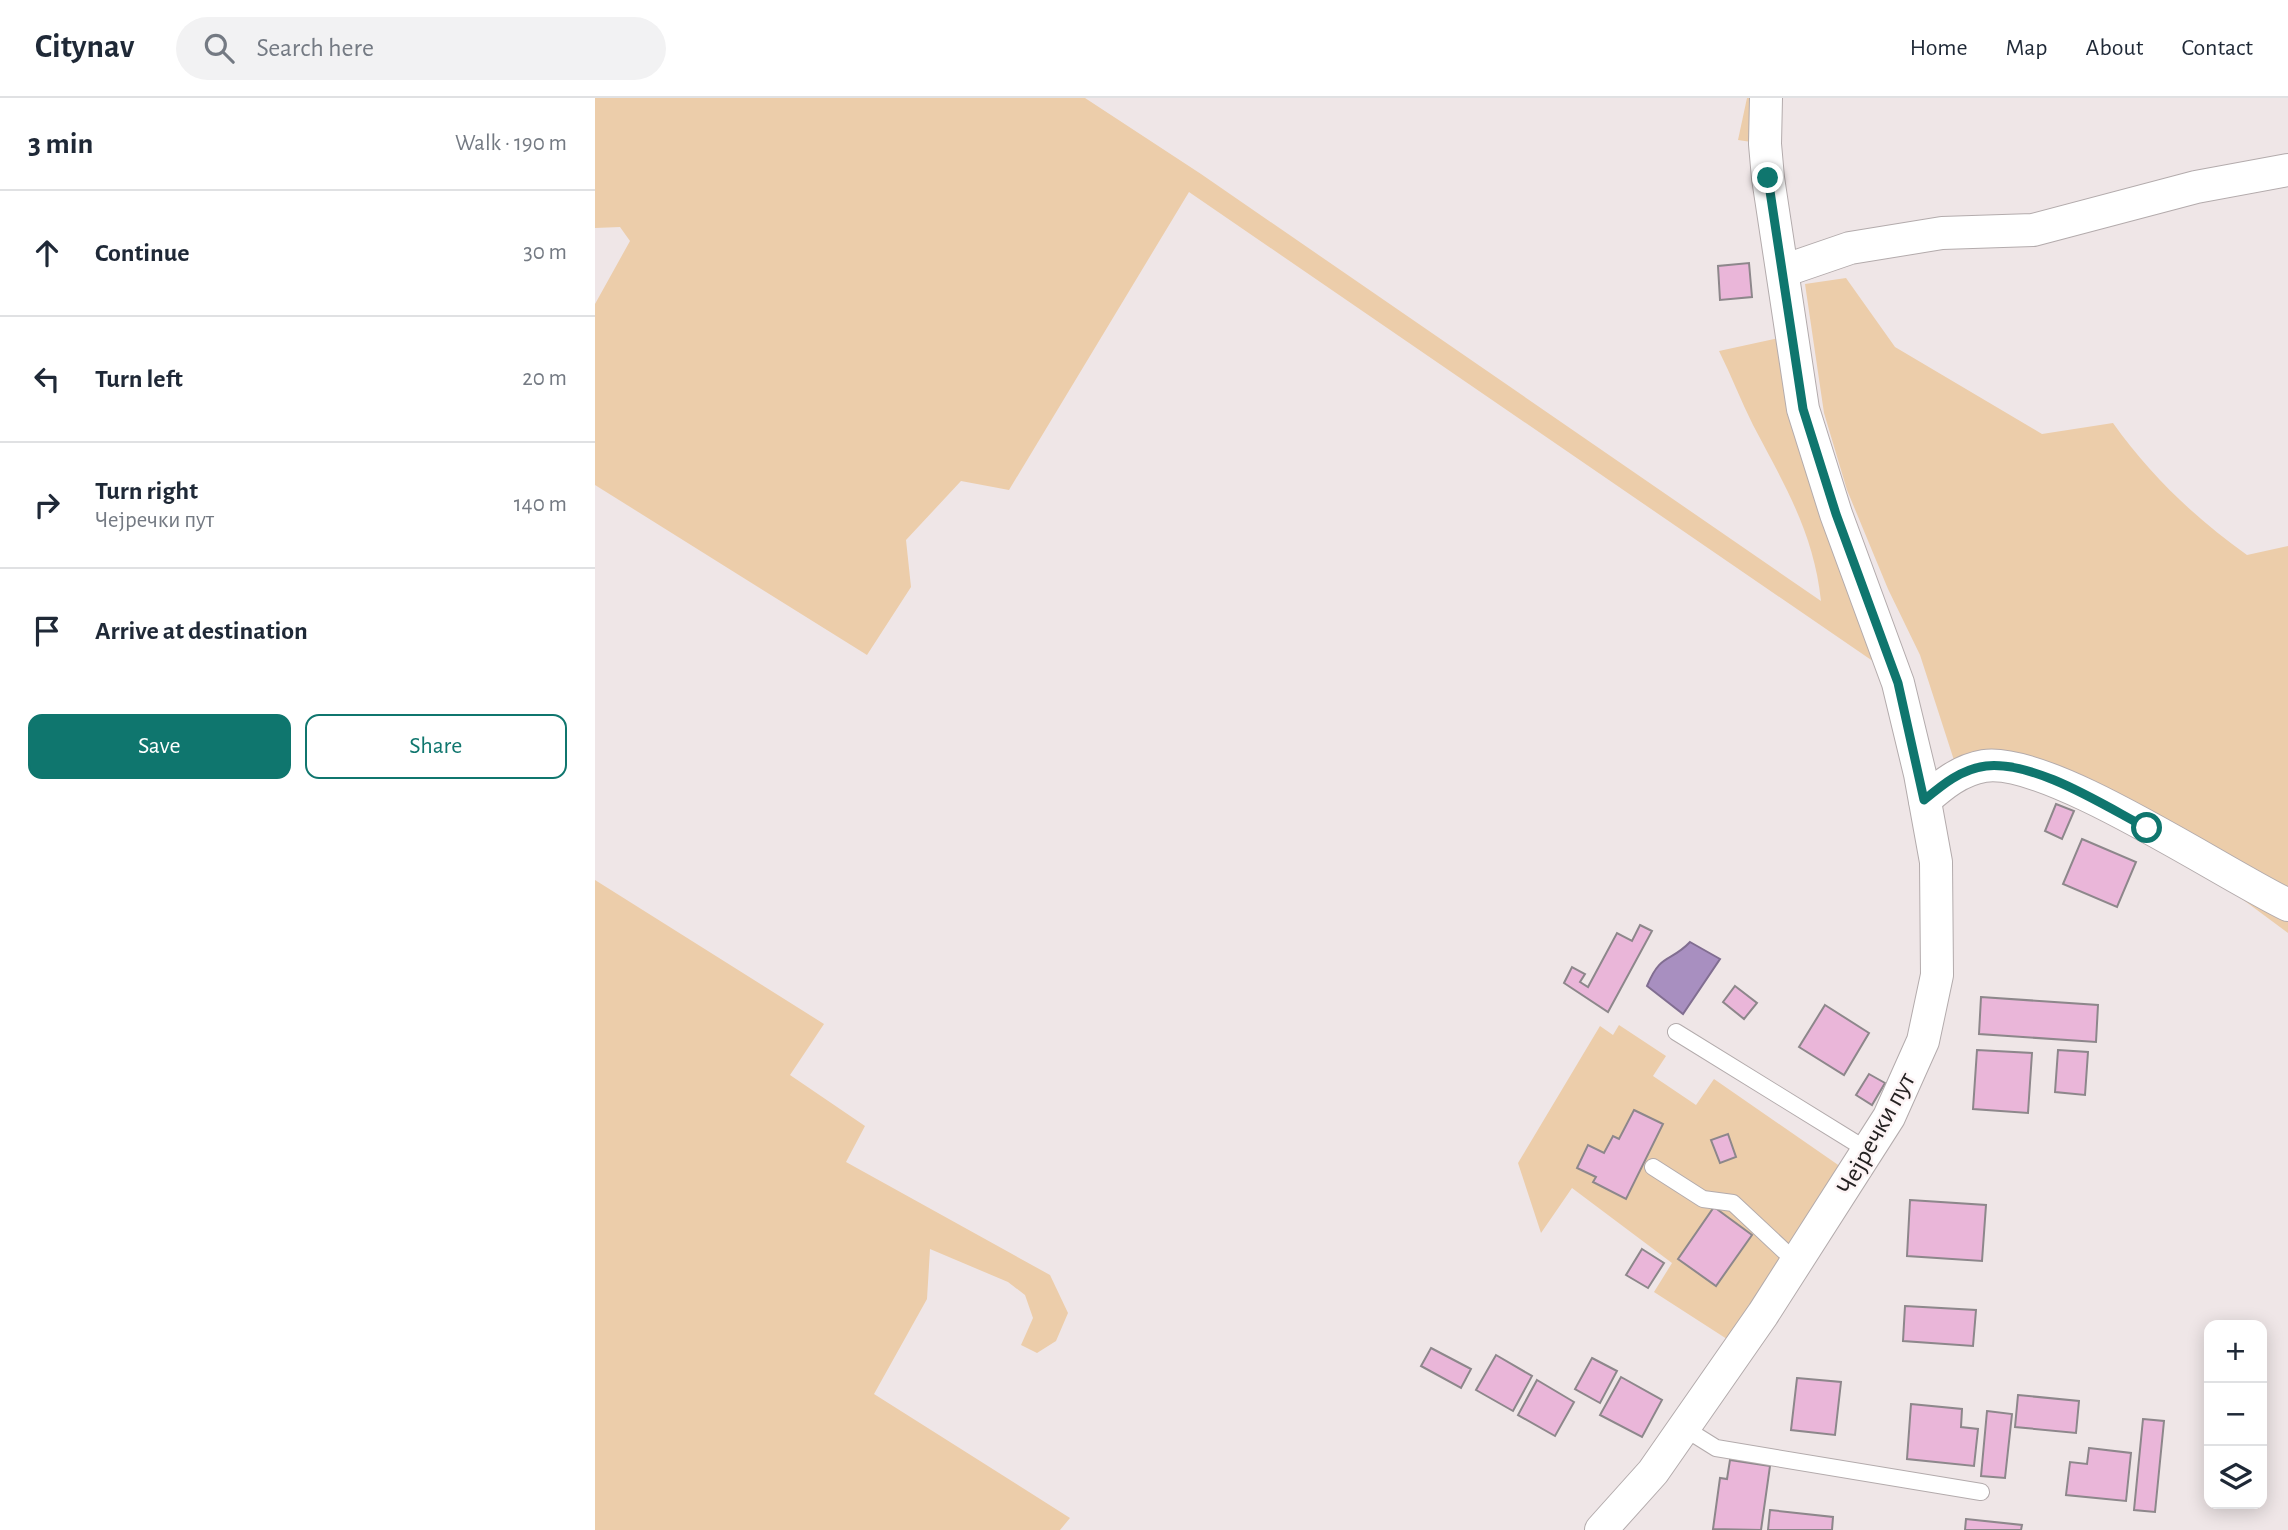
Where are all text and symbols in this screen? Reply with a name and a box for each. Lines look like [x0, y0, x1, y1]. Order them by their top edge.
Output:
search box [176, 17, 666, 80]
icon: search [200, 29, 238, 67]
text: Citynav [35, 31, 134, 64]
text: Search here [256, 35, 374, 61]
text: Home [1910, 36, 1968, 60]
text: Map [2006, 36, 2048, 60]
text: About [2086, 36, 2143, 60]
text: Contact [2181, 36, 2253, 60]
text: 3 min [28, 129, 93, 159]
text: Walk · 190 m [455, 132, 567, 155]
route end [1752, 162, 1783, 193]
icon: ahead [28, 234, 66, 272]
text: Continue [95, 240, 190, 266]
text: 30 m [523, 241, 567, 264]
icon: left [28, 360, 66, 398]
text: Turn left [95, 366, 183, 392]
text: 20 m [522, 367, 567, 390]
text: Turn right [95, 478, 198, 504]
icon: right [28, 486, 66, 524]
text: 140 m [514, 493, 567, 516]
text: Чејречки пут [95, 509, 214, 532]
icon: arrive [28, 612, 66, 650]
text: Arrive at destination [95, 618, 308, 644]
button: Save [28, 714, 291, 779]
button: Share [305, 714, 567, 779]
route start [2131, 812, 2162, 843]
street label: Чејречки пут [1832, 1068, 1920, 1199]
map controls [2204, 1320, 2267, 1509]
button: + [2204, 1320, 2267, 1383]
button: − [2204, 1383, 2267, 1446]
button: layers [2204, 1446, 2267, 1509]

